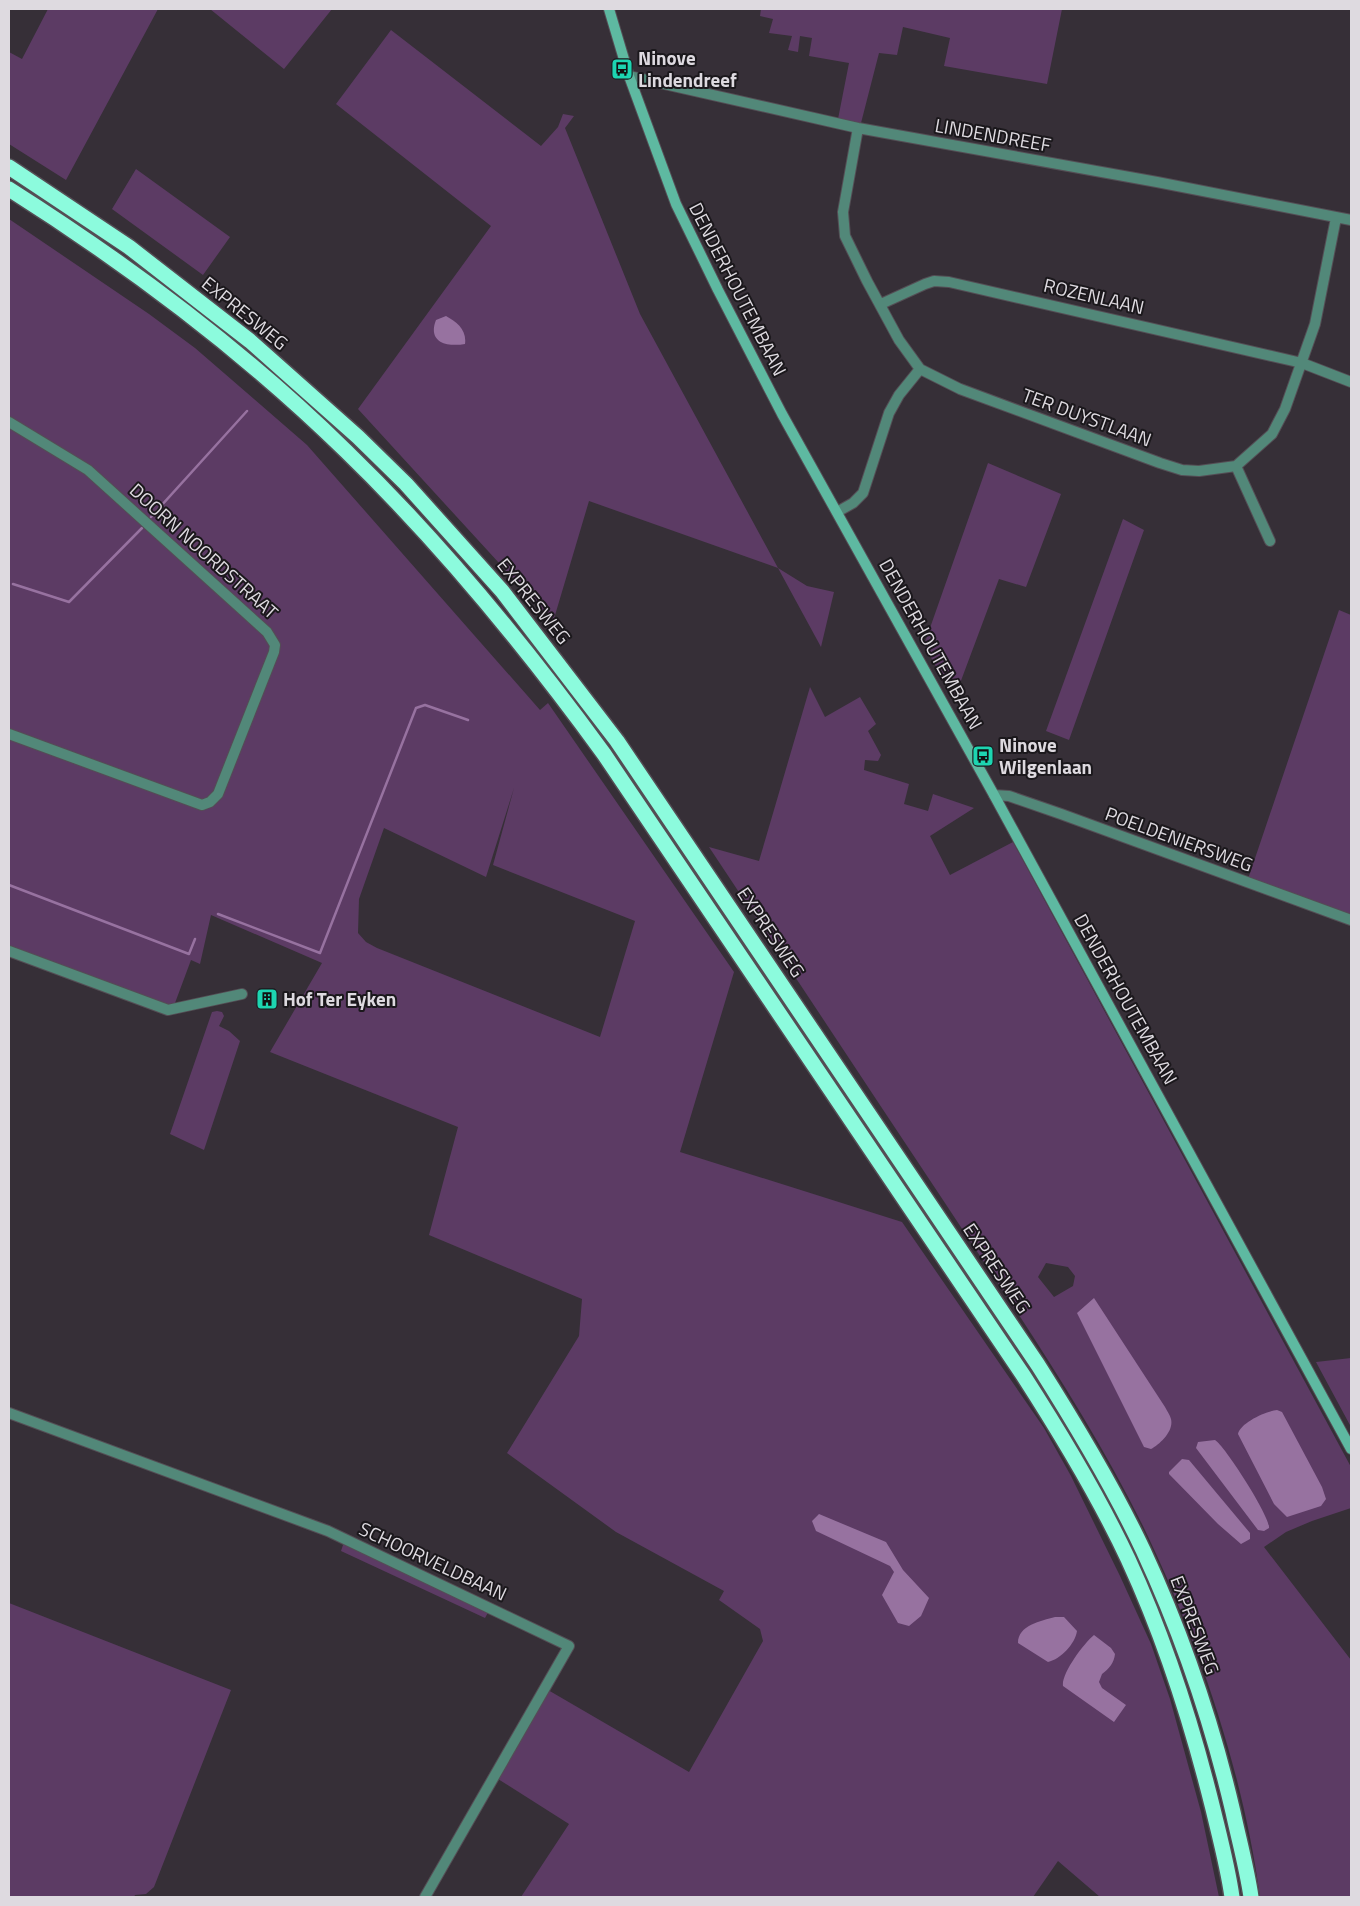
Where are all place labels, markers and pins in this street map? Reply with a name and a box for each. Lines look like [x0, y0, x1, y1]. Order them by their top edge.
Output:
place label: Ninove Lindendreef [638, 43, 737, 94]
bus stop icon: Ninove Lindendreef [610, 57, 634, 81]
place label: Ninove Wilgenlaan [999, 730, 1092, 781]
bus stop icon: Ninove Wilgenlaan [971, 744, 995, 768]
place label: Hof Ter Eyken [283, 984, 396, 1013]
building icon: Hof Ter Eyken [255, 987, 279, 1011]

